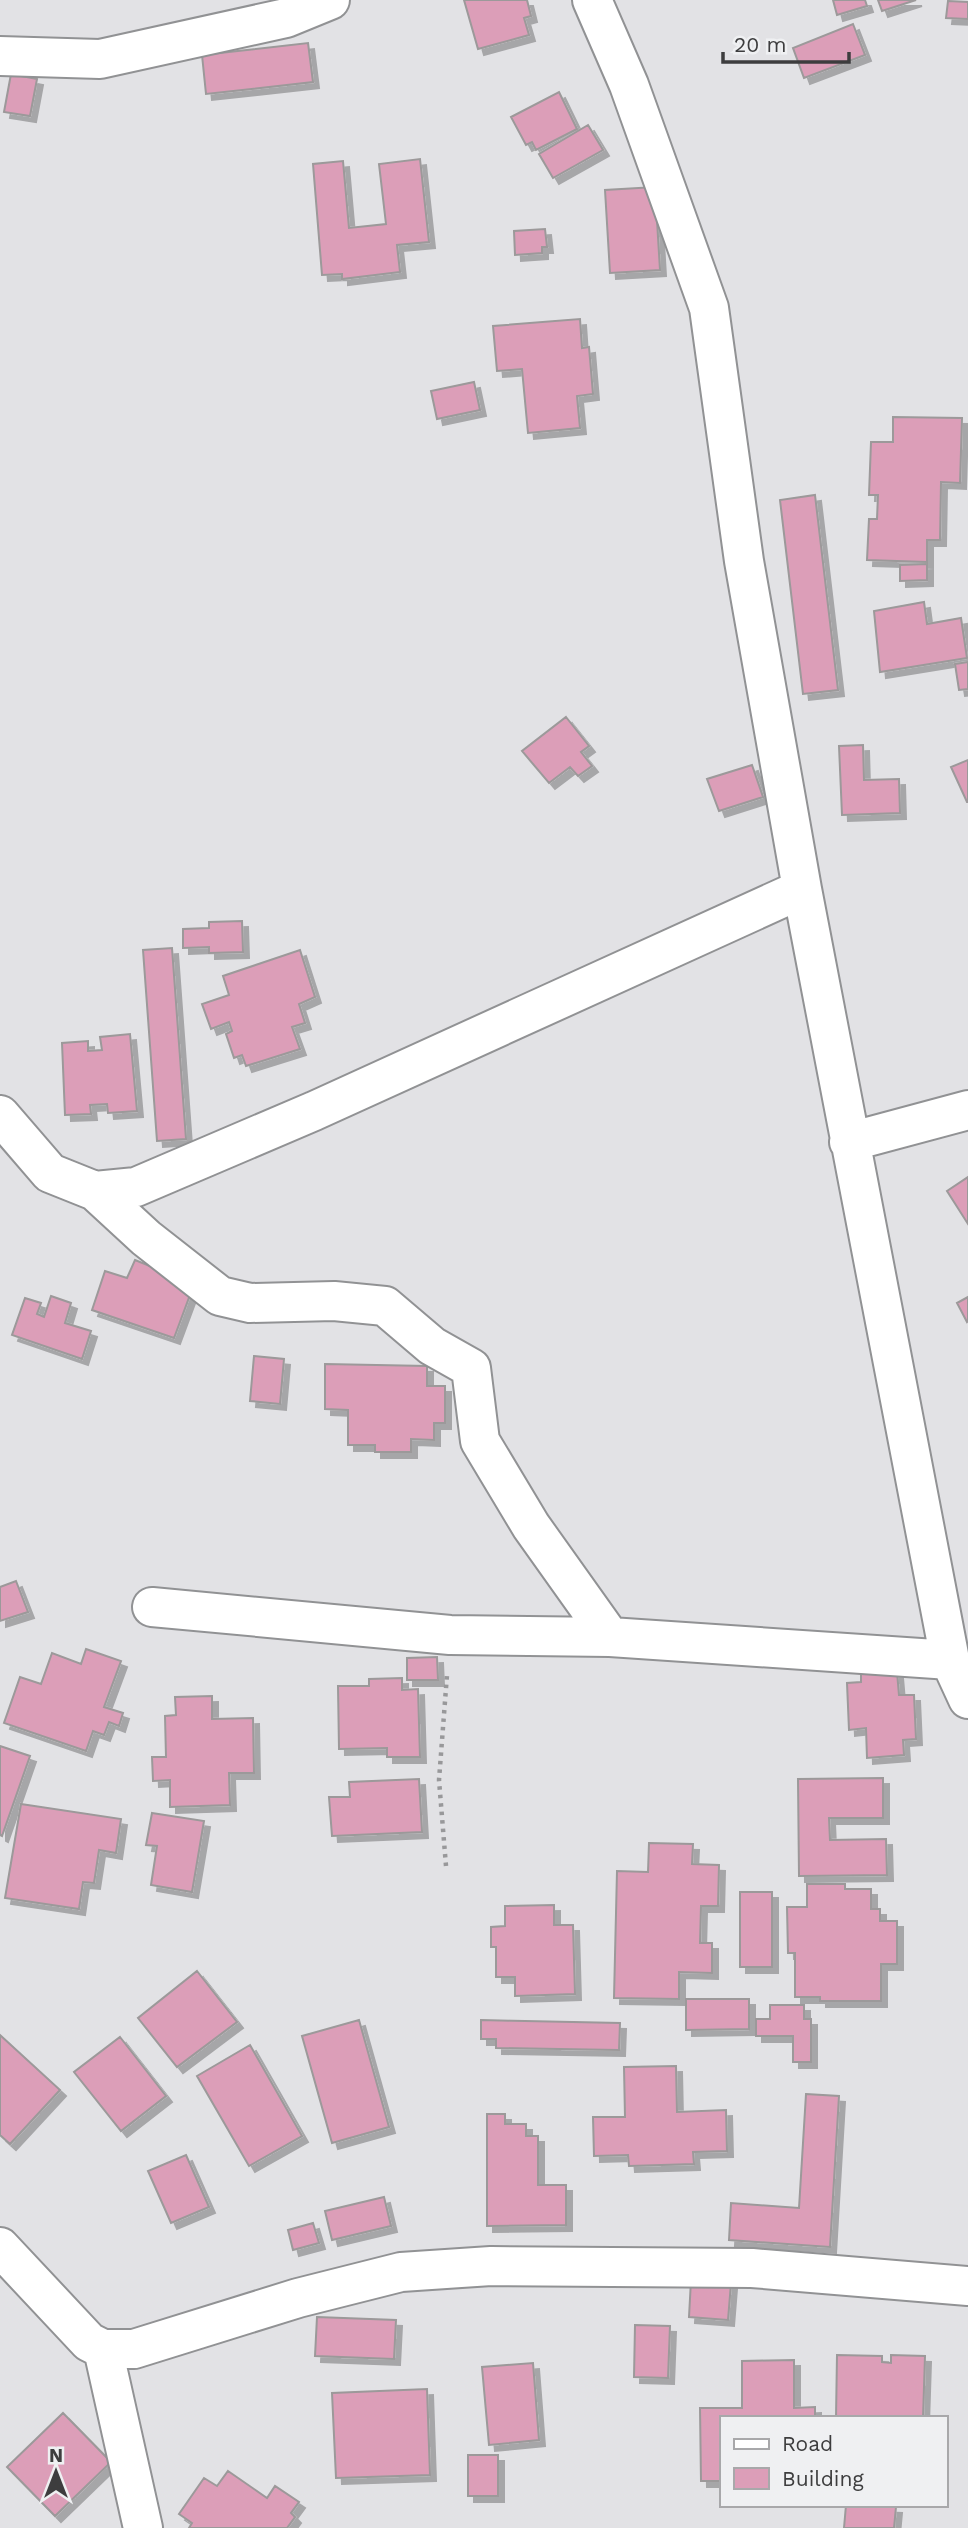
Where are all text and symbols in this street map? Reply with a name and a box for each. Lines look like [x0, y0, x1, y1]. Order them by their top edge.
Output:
scale bar [723, 21, 849, 65]
text: 20 m [734, 32, 786, 57]
legend [720, 2416, 947, 2507]
text: Road [782, 2431, 833, 2456]
north arrow [21, 2437, 91, 2507]
text: N [49, 2444, 63, 2467]
text: Building [782, 2466, 864, 2491]

